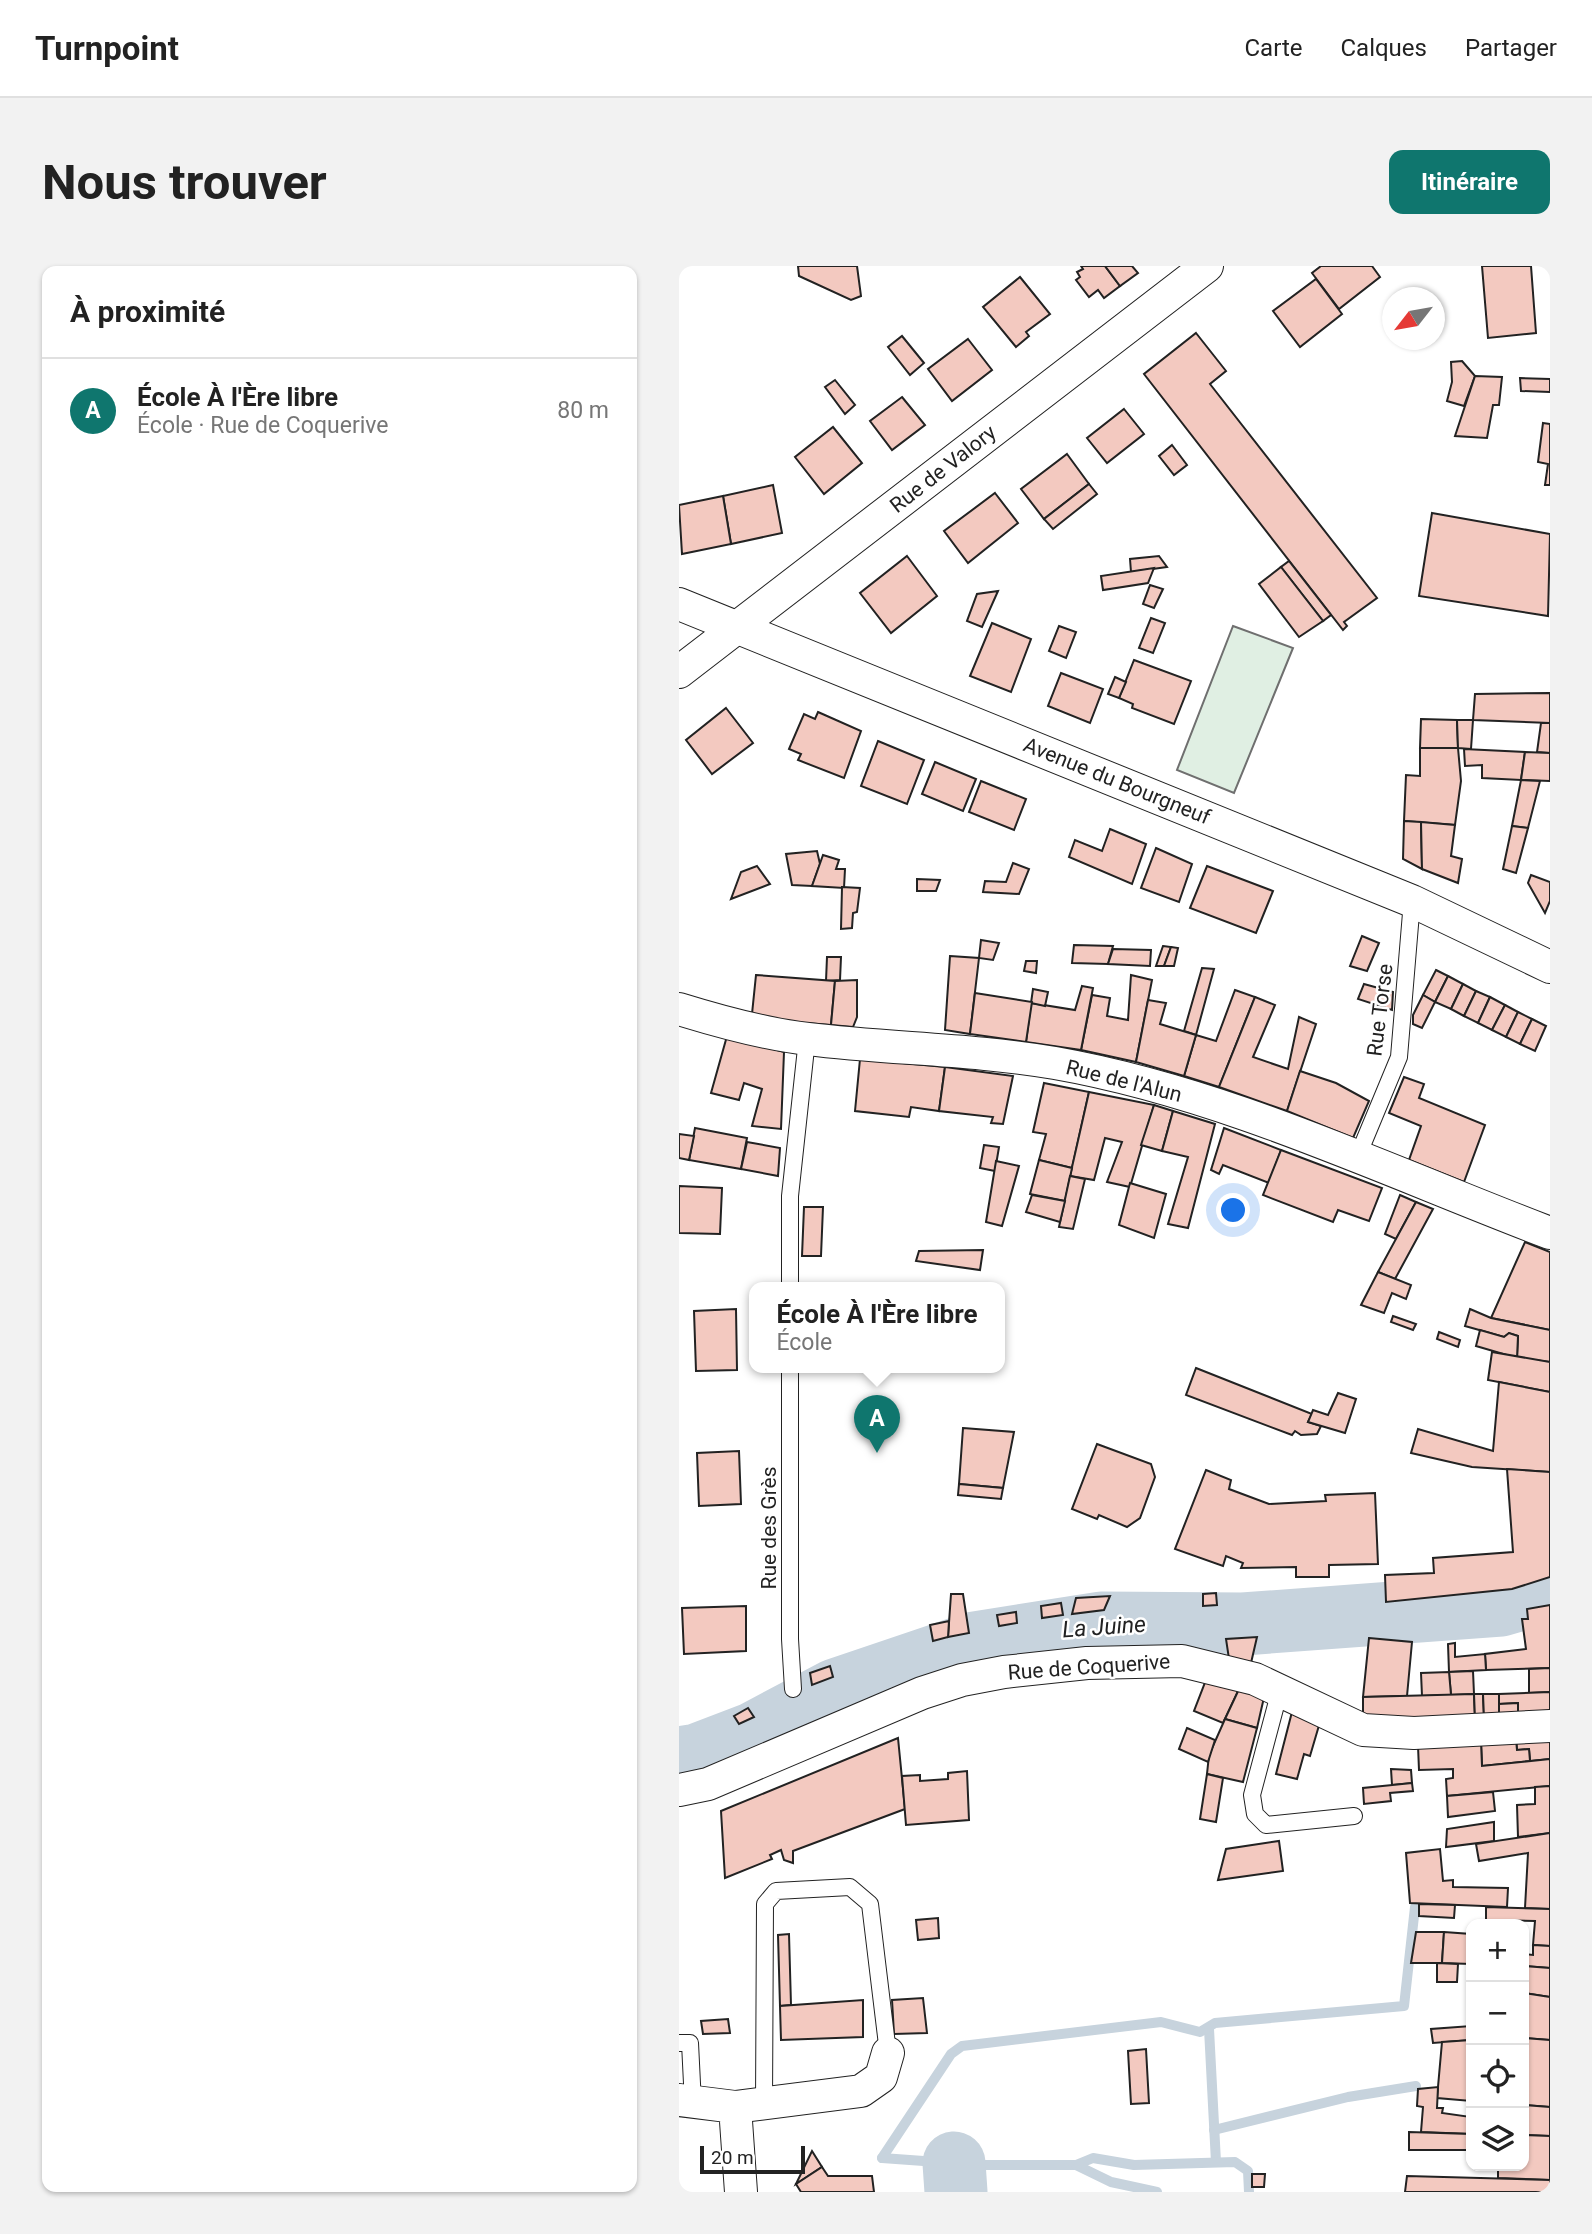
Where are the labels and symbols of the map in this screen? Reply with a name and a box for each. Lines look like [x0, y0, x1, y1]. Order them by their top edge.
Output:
north arrow [1382, 287, 1445, 350]
street label: Rue de Valory [885, 420, 1001, 518]
street label: Avenue du Bourgneuf [1020, 733, 1215, 830]
street label: Rue Torse [1362, 962, 1398, 1058]
street label: Rue de l'Alun [1064, 1055, 1184, 1107]
your location [1216, 1193, 1250, 1227]
pin: A [854, 1395, 900, 1453]
street label: Rue des Grès [757, 1466, 781, 1590]
water label: La Juine [1061, 1611, 1147, 1643]
street label: Rue de Coquerive [1007, 1649, 1171, 1685]
scale bar [700, 2143, 805, 2175]

